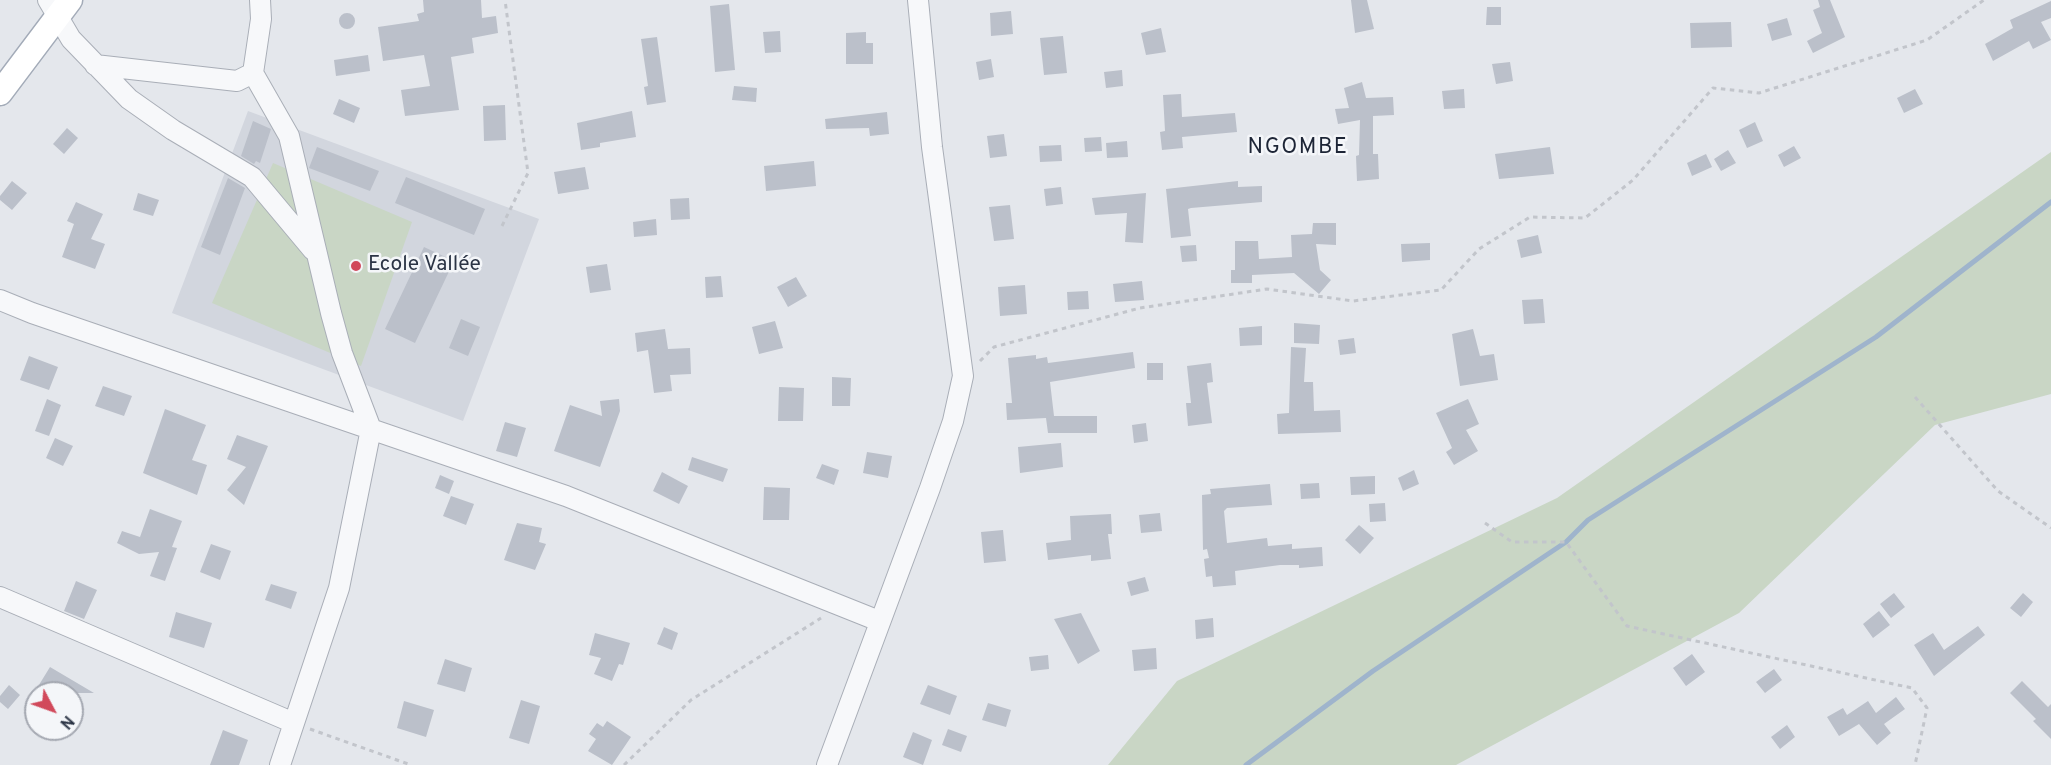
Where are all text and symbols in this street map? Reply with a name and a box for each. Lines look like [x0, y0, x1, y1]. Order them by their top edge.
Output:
district label: NGOMBE [1248, 136, 1348, 162]
place label: Ecole Vallée [368, 253, 481, 279]
marker: Ecole Vallée [349, 259, 363, 273]
north arrow [24, 681, 84, 741]
text: N [55, 711, 77, 732]

